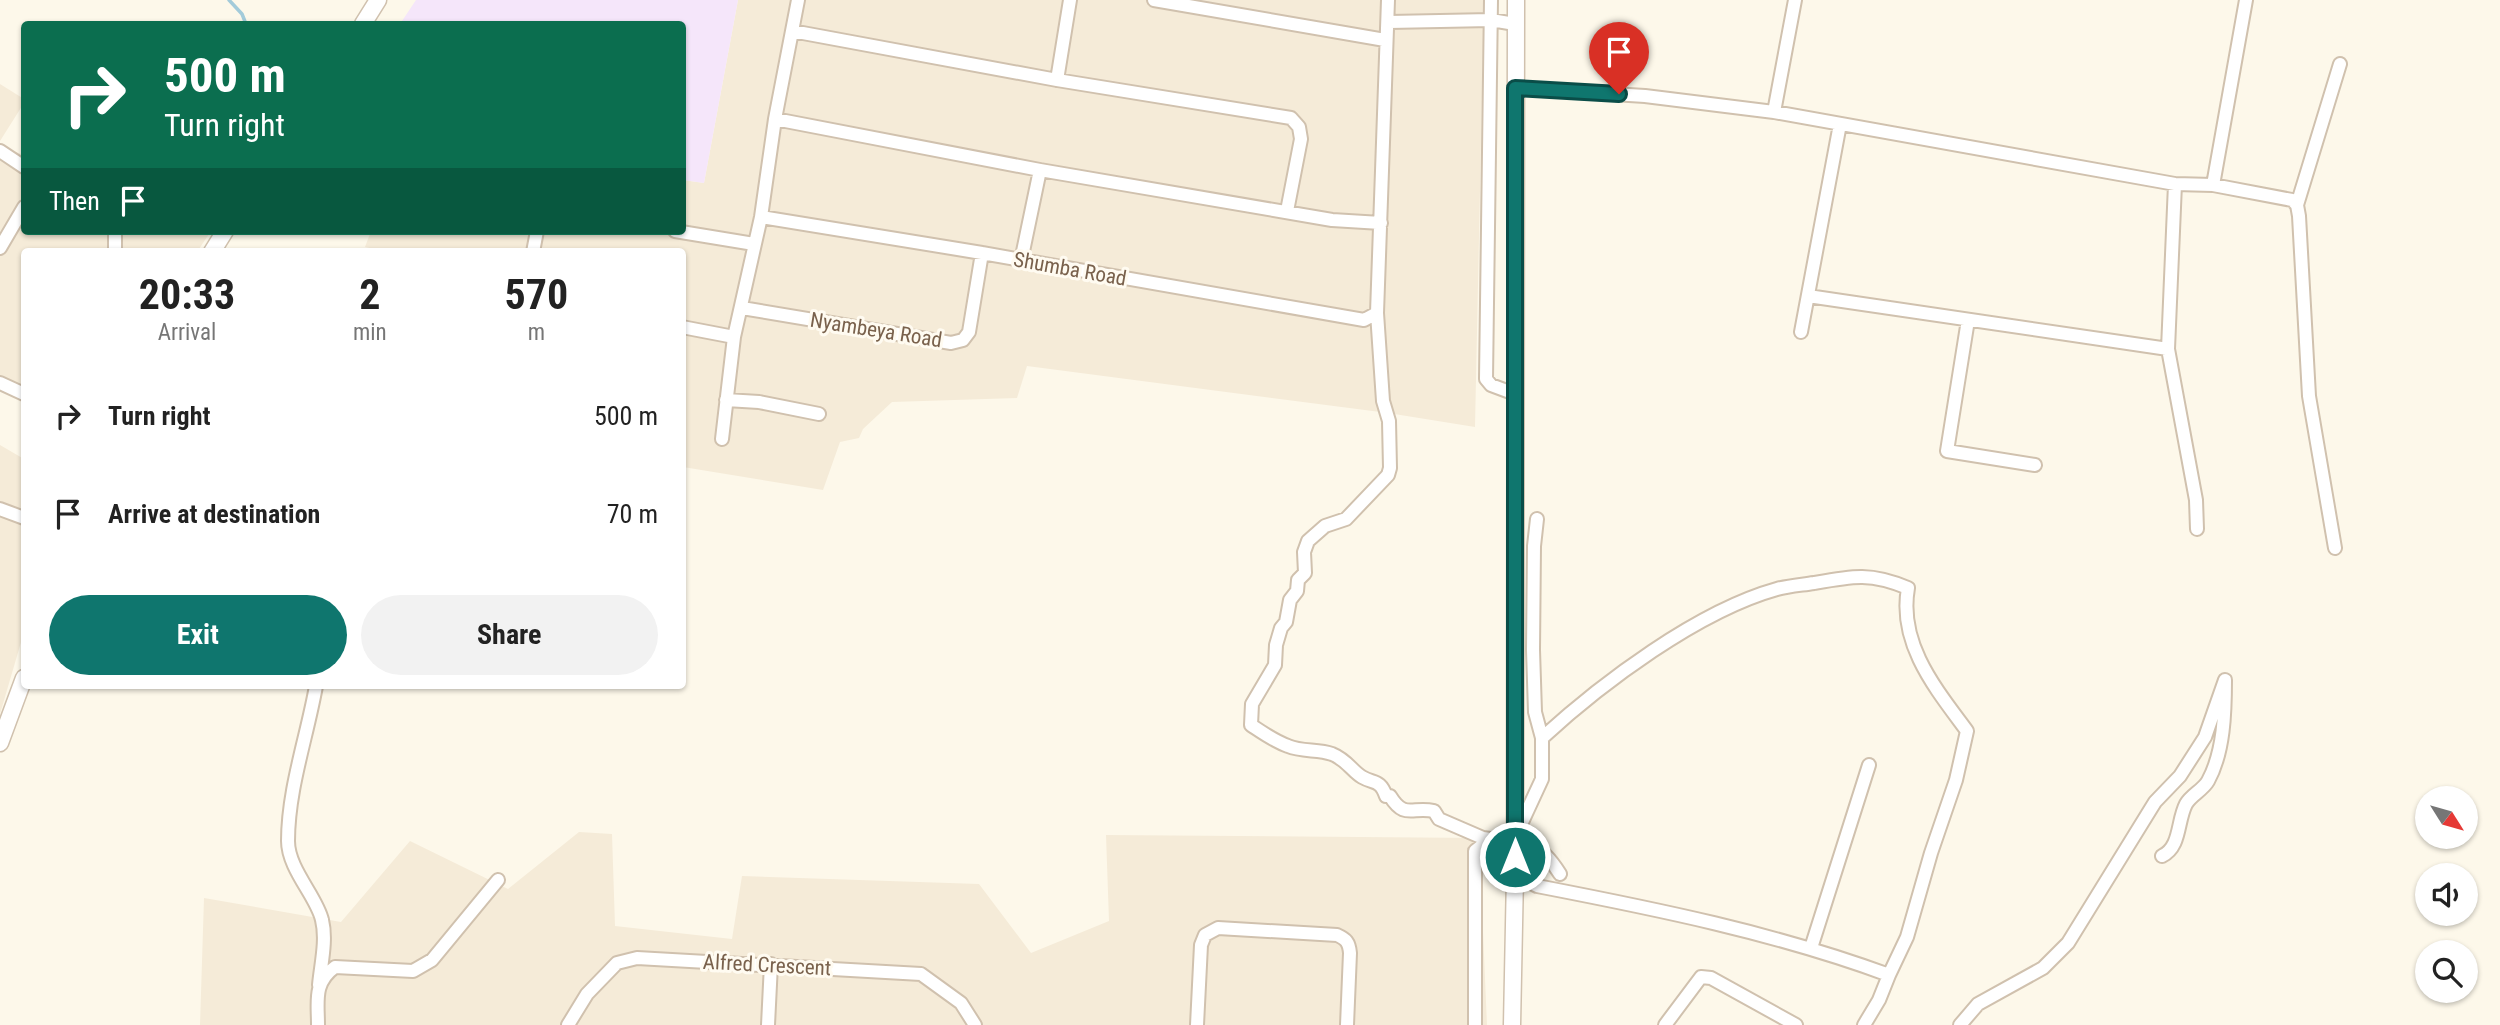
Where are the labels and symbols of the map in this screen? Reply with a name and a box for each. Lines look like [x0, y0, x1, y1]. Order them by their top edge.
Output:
pin [1589, 22, 1649, 94]
street label: Shumba Road [1012, 247, 1128, 291]
street label: Nyambeya Road [808, 308, 944, 352]
north arrow [2415, 786, 2478, 849]
position arrow [1478, 820, 1552, 894]
street label: Alfred Crescent [702, 950, 832, 980]

